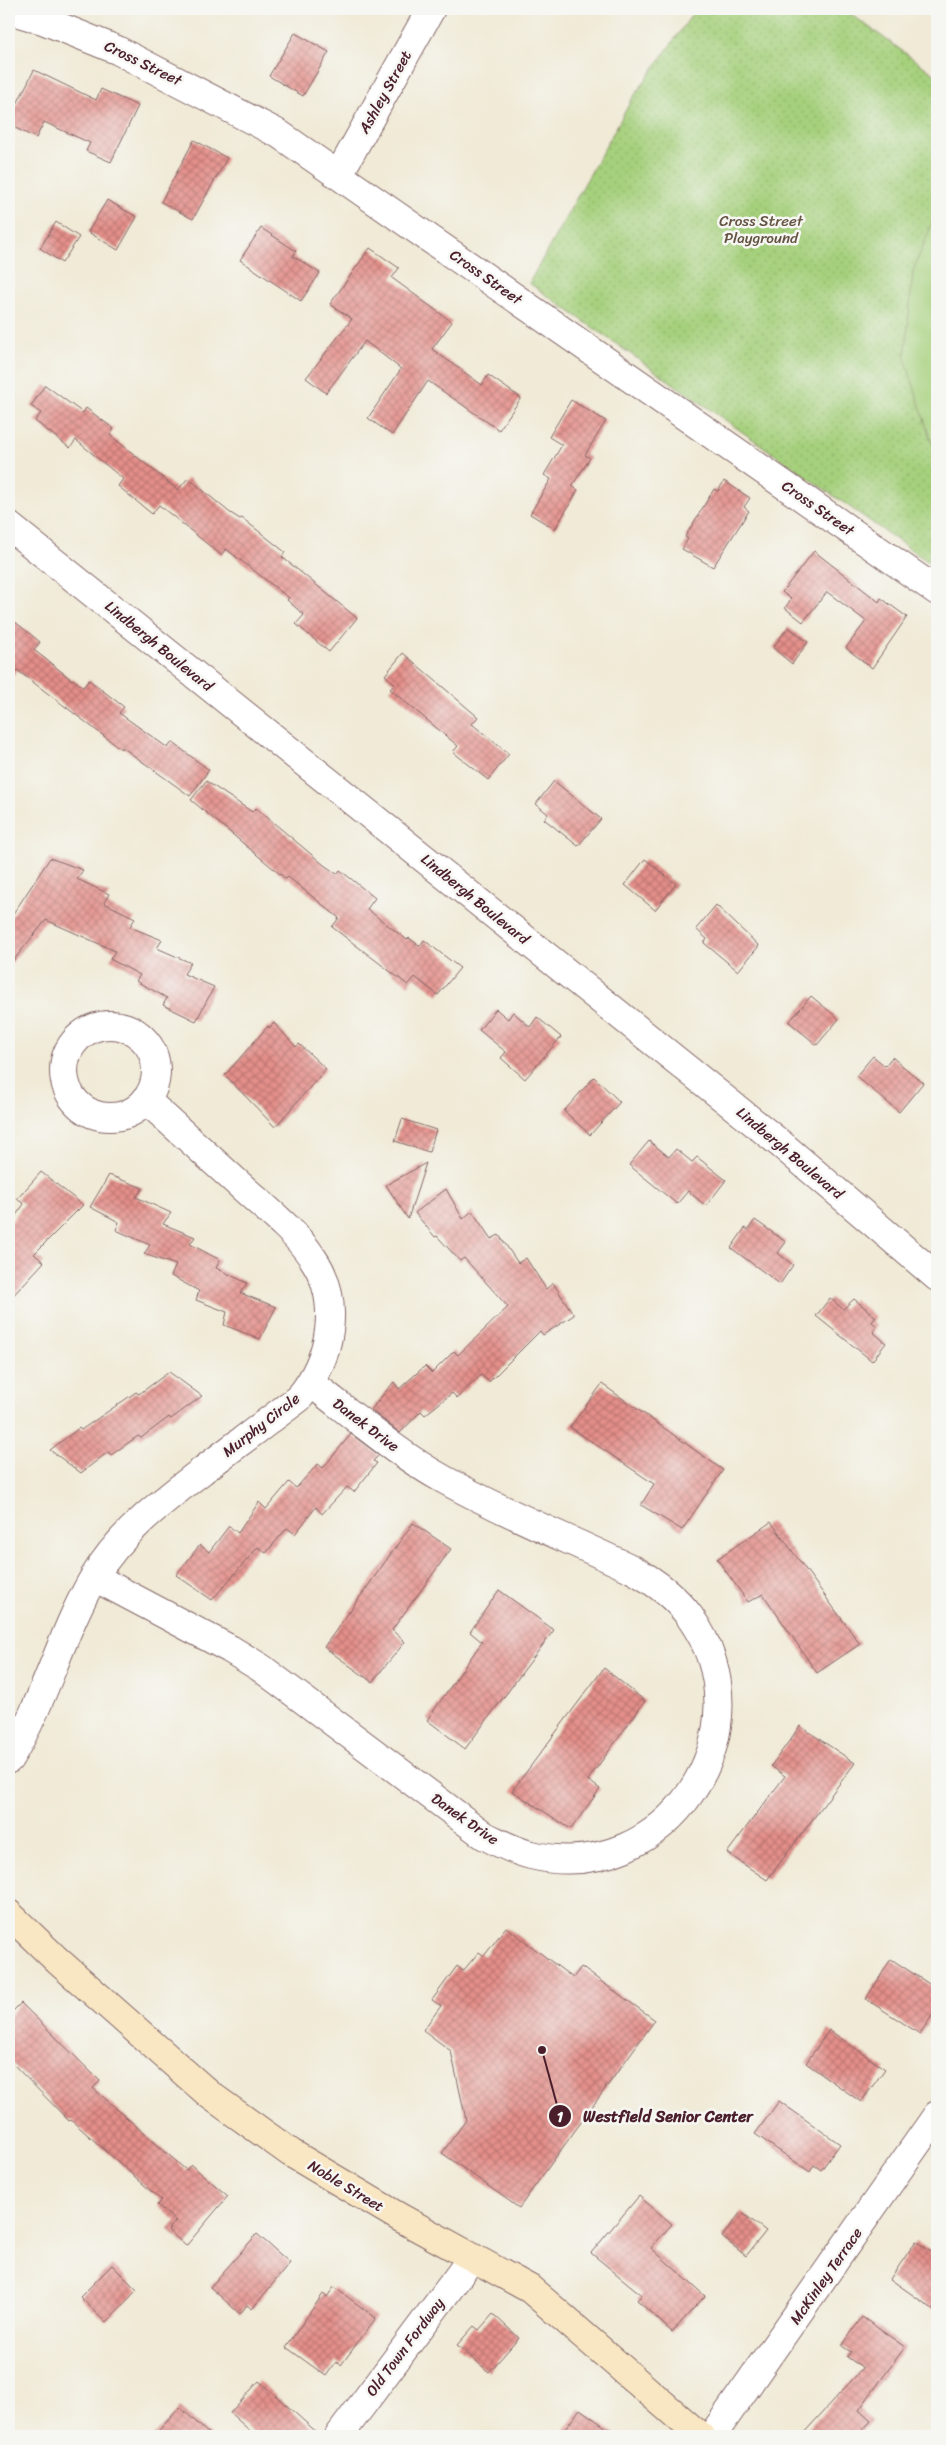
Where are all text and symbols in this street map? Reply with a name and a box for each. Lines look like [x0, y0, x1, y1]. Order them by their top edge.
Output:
street label: Cross Street [100, 33, 187, 93]
street label: Ashley Street [351, 45, 419, 139]
park label: Cross Street Playground [719, 208, 804, 251]
street label: Cross Street [444, 242, 529, 312]
street label: Cross Street [776, 473, 861, 543]
street label: Lindbergh Boulevard [99, 594, 220, 699]
street label: Lindbergh Boulevard [415, 847, 536, 952]
street label: Lindbergh Boulevard [730, 1100, 850, 1207]
street label: Murphy Circle [216, 1386, 306, 1464]
street label: Danek Drive [327, 1391, 405, 1459]
street label: Danek Drive [426, 1786, 505, 1852]
callout: Westfield Senior Center [548, 2101, 763, 2132]
text: Westfield Senior Center [583, 2102, 754, 2131]
text: 1 [557, 2104, 564, 2130]
street label: Noble Street [303, 2153, 390, 2219]
street label: McKinley Terrace [783, 2222, 870, 2330]
street label: Old Town Fordway [359, 2292, 451, 2402]

